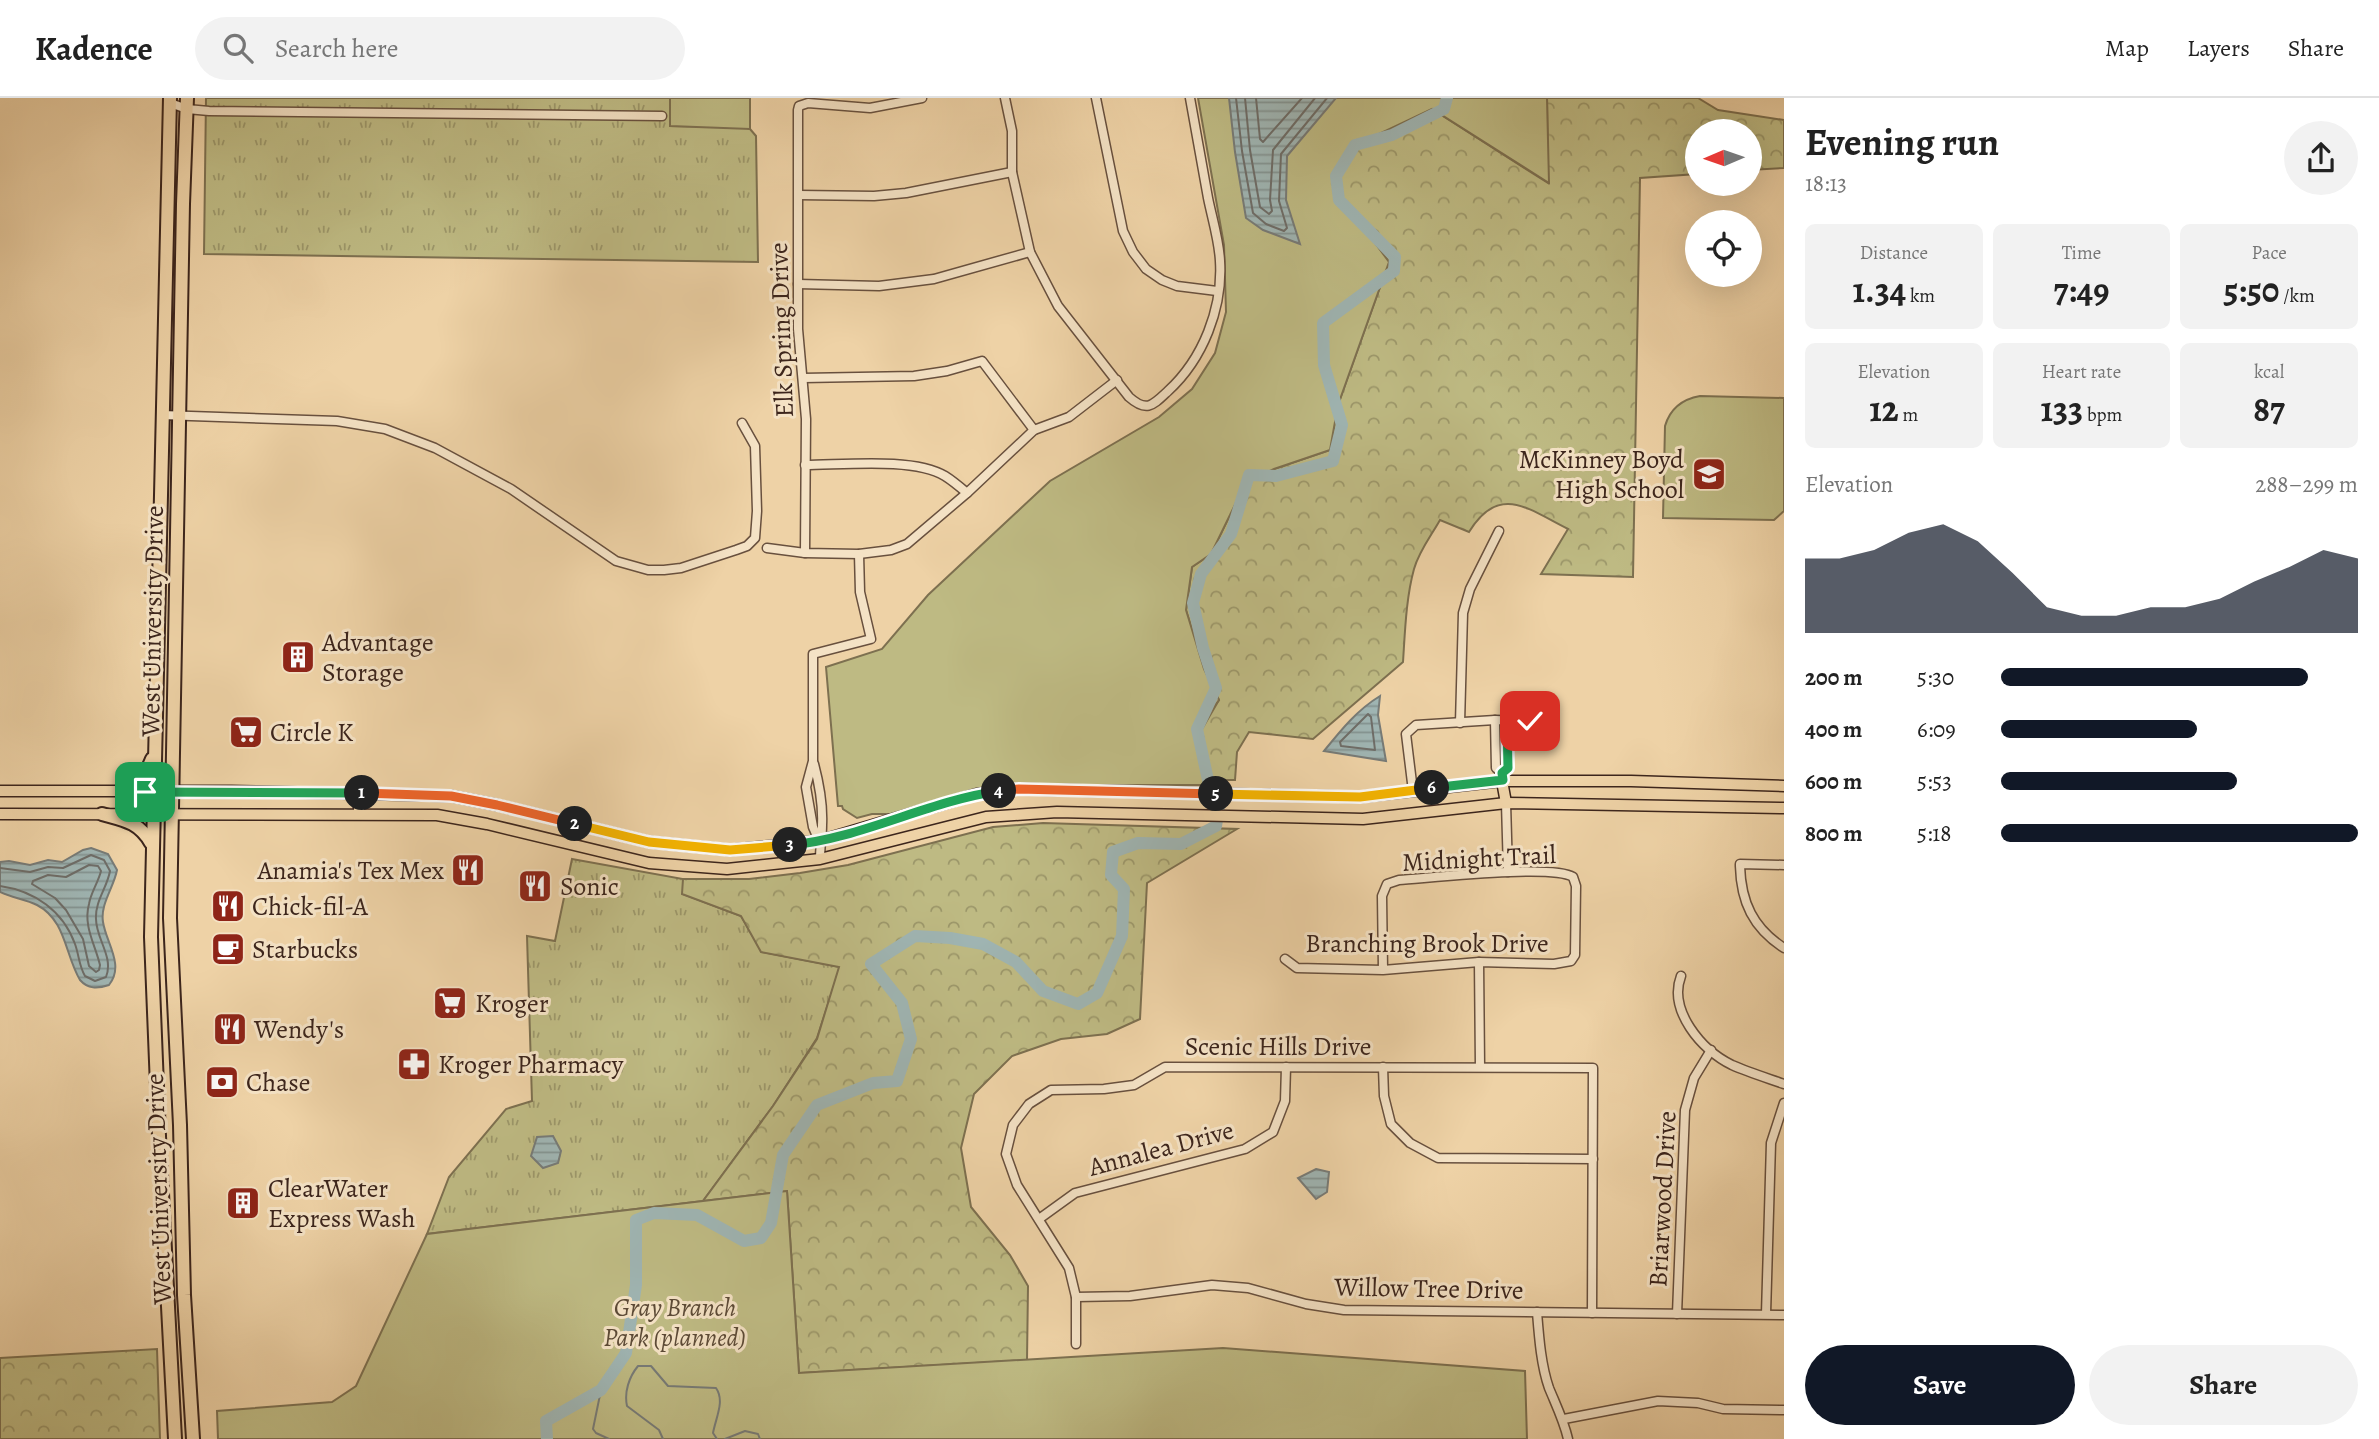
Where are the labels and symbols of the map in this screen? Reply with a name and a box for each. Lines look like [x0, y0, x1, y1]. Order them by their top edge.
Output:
north arrow [1685, 119, 1762, 196]
street label: Elk Spring Drive [761, 242, 802, 418]
place label: McKinney Boyd High School [1519, 442, 1684, 507]
school or university icon: McKinney Boyd High School [1690, 455, 1728, 493]
street label: West University Drive [133, 505, 172, 738]
place label: Advantage Storage [321, 625, 434, 690]
building icon: Advantage Storage [279, 638, 317, 676]
pin [1500, 691, 1560, 751]
supermarket icon: Circle K [227, 713, 265, 751]
place label: Circle K [270, 715, 354, 750]
pin [115, 762, 175, 822]
pin: 6 [1414, 770, 1450, 806]
pin: 4 [982, 774, 1016, 808]
pin: 1 [344, 776, 380, 810]
pin: 5 [1198, 776, 1234, 812]
pin: 2 [558, 806, 592, 842]
pin: 3 [772, 828, 808, 862]
street label: Midnight Trail [1401, 837, 1557, 880]
restaurant icon: Anamia's Tex Mex [449, 851, 487, 889]
place label: Anamia's Tex Mex [257, 853, 445, 888]
restaurant icon: Sonic [516, 867, 554, 905]
place label: Sonic [560, 869, 619, 904]
restaurant icon: Chick-fil-A [209, 887, 247, 925]
place label: Chick-fil-A [252, 889, 369, 924]
street label: Branching Brook Drive [1305, 926, 1549, 961]
cafe icon: Starbucks [209, 930, 247, 968]
place label: Starbucks [252, 932, 358, 967]
supermarket icon: Kroger [431, 984, 469, 1022]
place label: Kroger [475, 986, 549, 1021]
restaurant icon: Wendy's [211, 1010, 249, 1048]
place label: Wendy's [253, 1012, 344, 1047]
street label: Scenic Hills Drive [1185, 1029, 1371, 1064]
pharmacy icon: Kroger Pharmacy [395, 1045, 433, 1083]
place label: Kroger Pharmacy [438, 1047, 624, 1082]
bank icon: Chase [203, 1063, 241, 1101]
place label: Chase [246, 1065, 310, 1100]
street label: West University Drive [137, 1073, 180, 1306]
street label: Briarwood Drive [1640, 1110, 1685, 1288]
street label: Annalea Drive [1084, 1112, 1238, 1185]
place label: ClearWater Express Wash [268, 1171, 416, 1236]
building icon: ClearWater Express Wash [224, 1184, 262, 1222]
street label: Willow Tree Drive [1333, 1269, 1524, 1308]
park label: Gray Branch Park (planned) [604, 1290, 746, 1355]

